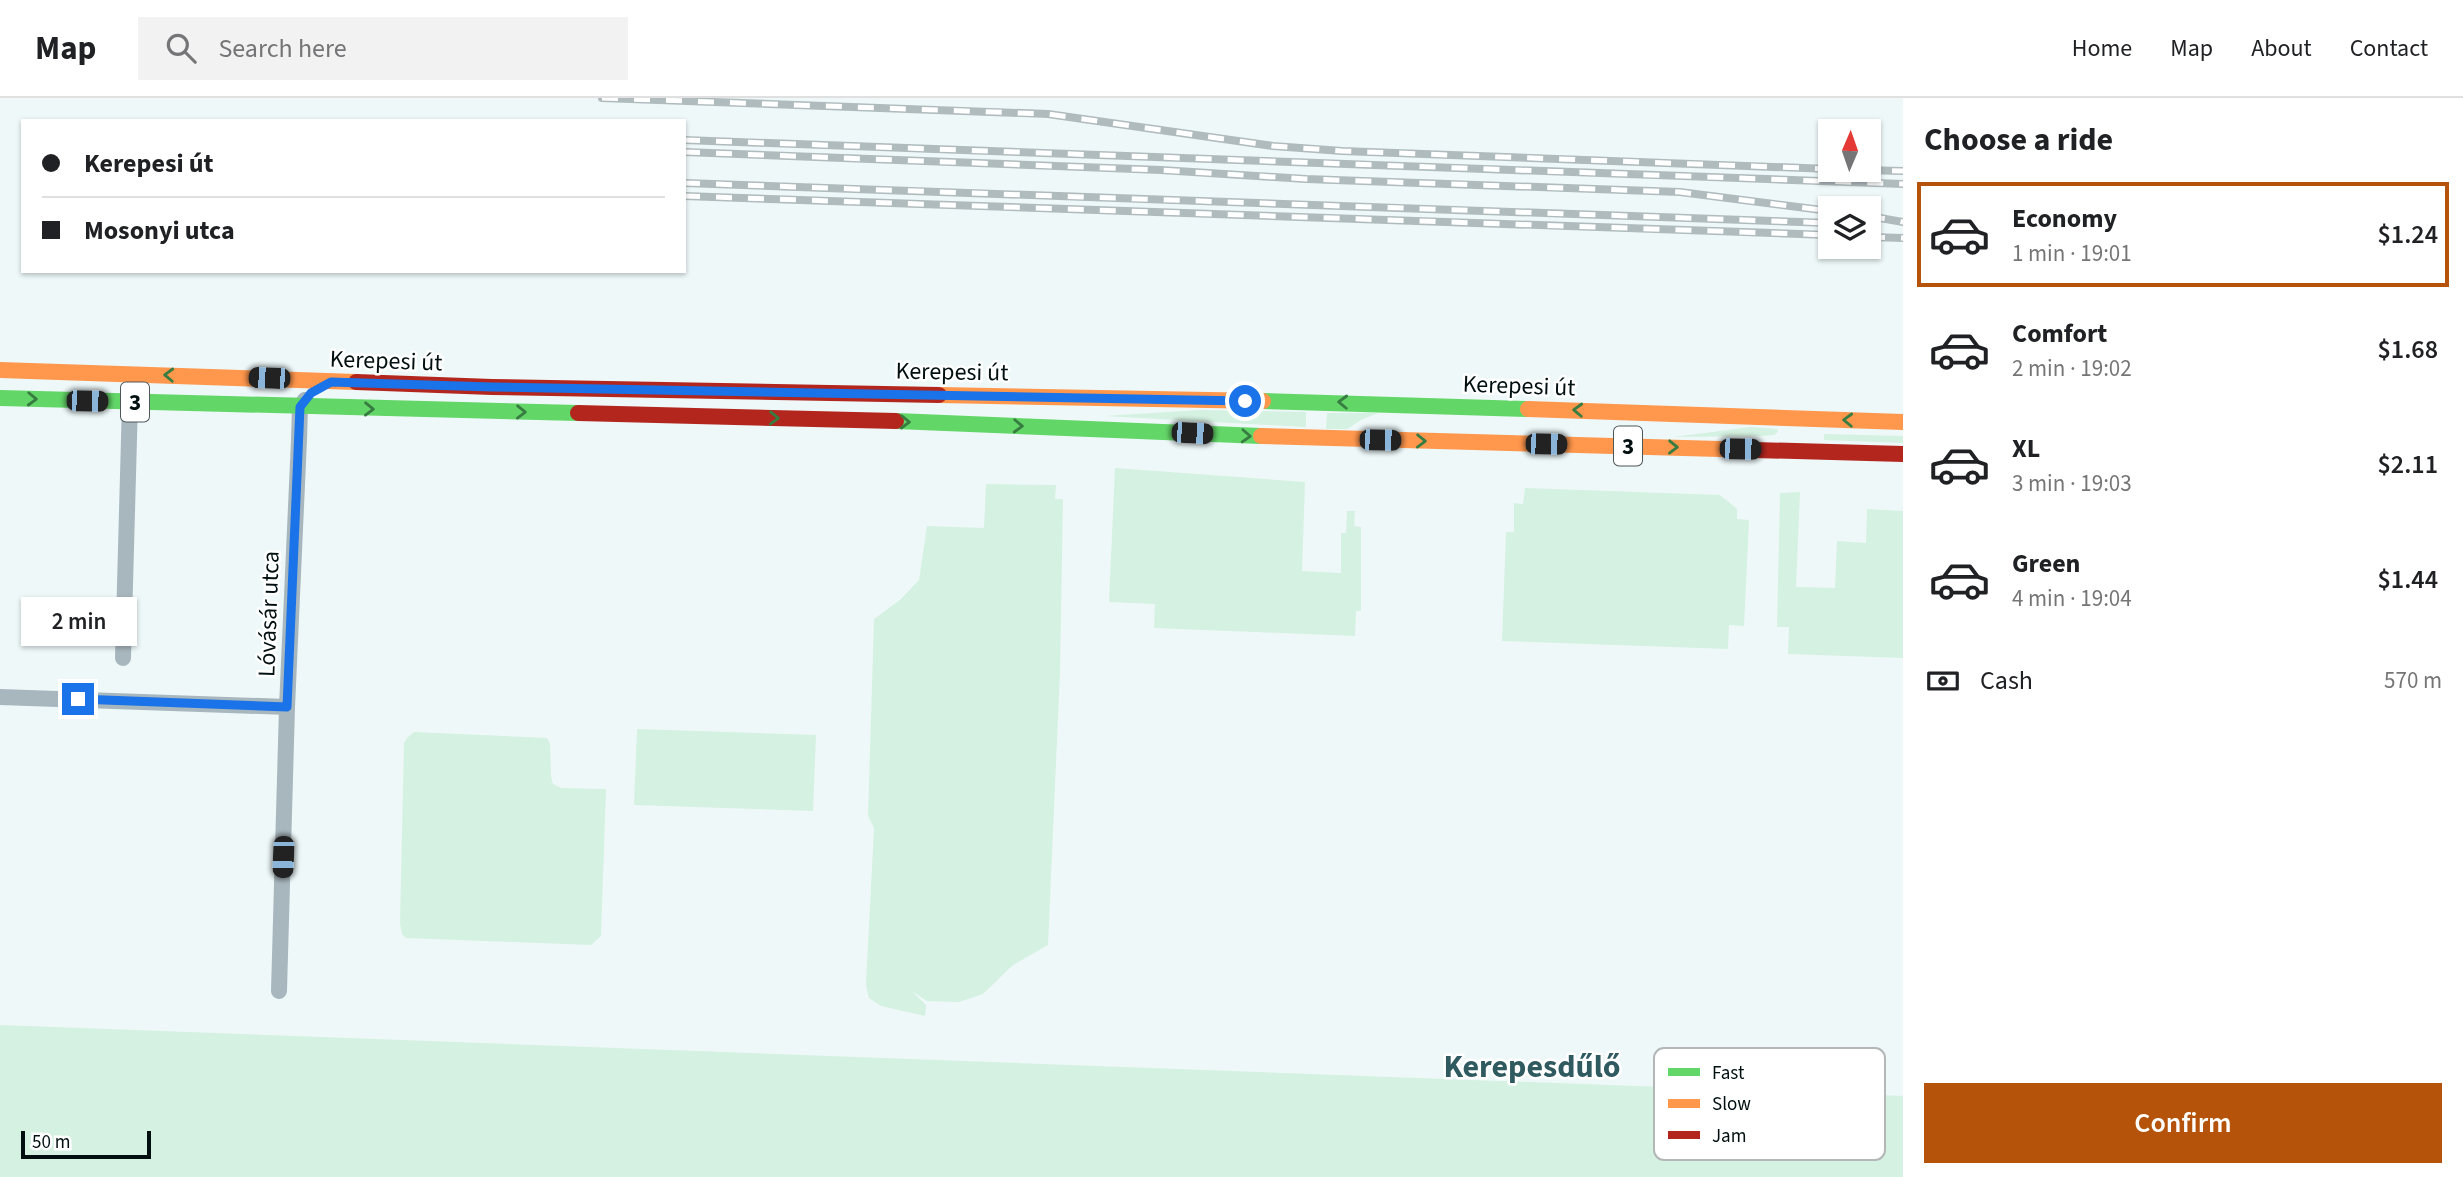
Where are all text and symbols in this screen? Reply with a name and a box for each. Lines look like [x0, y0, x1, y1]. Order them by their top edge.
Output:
search box [138, 17, 628, 80]
text: Map [35, 25, 96, 72]
icon: search [162, 29, 200, 67]
text: Search here [218, 30, 347, 67]
text: Home [2072, 31, 2132, 66]
text: Map [2170, 31, 2213, 66]
text: About [2251, 31, 2312, 66]
text: Contact [2350, 31, 2428, 66]
text: Choose a ride [1924, 117, 2113, 163]
north arrow [1818, 119, 1881, 182]
map controls [1818, 119, 1881, 259]
text: Kerepesi út [84, 145, 214, 182]
button: layers [1818, 196, 1881, 259]
text: Economy [2012, 200, 2117, 237]
icon: car [1928, 203, 1991, 266]
text: Mosonyi utca [84, 212, 235, 249]
text: $1.24 [2377, 216, 2438, 253]
text: 1 min · 19:01 [2012, 237, 2132, 270]
text: Comfort [2012, 315, 2107, 352]
icon: car [1928, 318, 1991, 381]
text: $1.68 [2377, 331, 2438, 368]
street label: Kerepesi út [329, 342, 443, 380]
text: 2 min · 19:02 [2012, 352, 2132, 385]
street label: Kerepesi út [895, 354, 1009, 390]
one-way arrow [164, 367, 174, 383]
car [248, 367, 291, 389]
street label: Kerepesi út [1462, 367, 1576, 405]
road number: 3 [121, 382, 149, 422]
route start [1229, 385, 1261, 417]
car [66, 390, 109, 412]
one-way arrow [28, 391, 38, 407]
one-way arrow [1337, 395, 1348, 410]
one-way arrow [363, 401, 374, 416]
one-way arrow [1573, 403, 1584, 418]
one-way arrow [516, 404, 527, 420]
one-way arrow [769, 410, 779, 426]
one-way arrow [1842, 412, 1853, 427]
one-way arrow [900, 414, 911, 429]
one-way arrow [1013, 418, 1024, 433]
car [1171, 421, 1214, 445]
road number: 3 [1614, 426, 1642, 466]
one-way arrow [1240, 428, 1251, 443]
car [1359, 429, 1402, 451]
text: XL [2012, 430, 2040, 467]
one-way arrow [1416, 433, 1426, 449]
car [1525, 433, 1568, 455]
icon: car [1928, 433, 1991, 496]
car [1719, 438, 1762, 460]
one-way arrow [1667, 440, 1678, 455]
text: $2.11 [2377, 446, 2438, 483]
text: 3 min · 19:03 [2012, 467, 2132, 500]
text: Green [2012, 545, 2080, 582]
icon: car [1928, 548, 1991, 611]
street label: Lóvásár utca [249, 550, 289, 678]
text: $1.44 [2377, 561, 2438, 598]
text: 4 min · 19:04 [2012, 582, 2132, 615]
callout: 2 min [20, 598, 136, 646]
text: 2 min [52, 605, 106, 638]
icon: cash [1924, 662, 1962, 700]
text: Cash [1980, 662, 2033, 699]
text: 570 m [2384, 664, 2442, 697]
route end [62, 683, 94, 715]
car [272, 836, 295, 878]
district label: Kerepesdűlő [1443, 1044, 1621, 1090]
legend [1654, 1048, 1885, 1160]
text: Fast [1712, 1060, 1745, 1087]
button: Confirm [1924, 1083, 2442, 1163]
text: Slow [1712, 1091, 1751, 1118]
text: Jam [1712, 1123, 1746, 1150]
scale bar [21, 1128, 150, 1160]
text: 50 m [32, 1129, 70, 1156]

